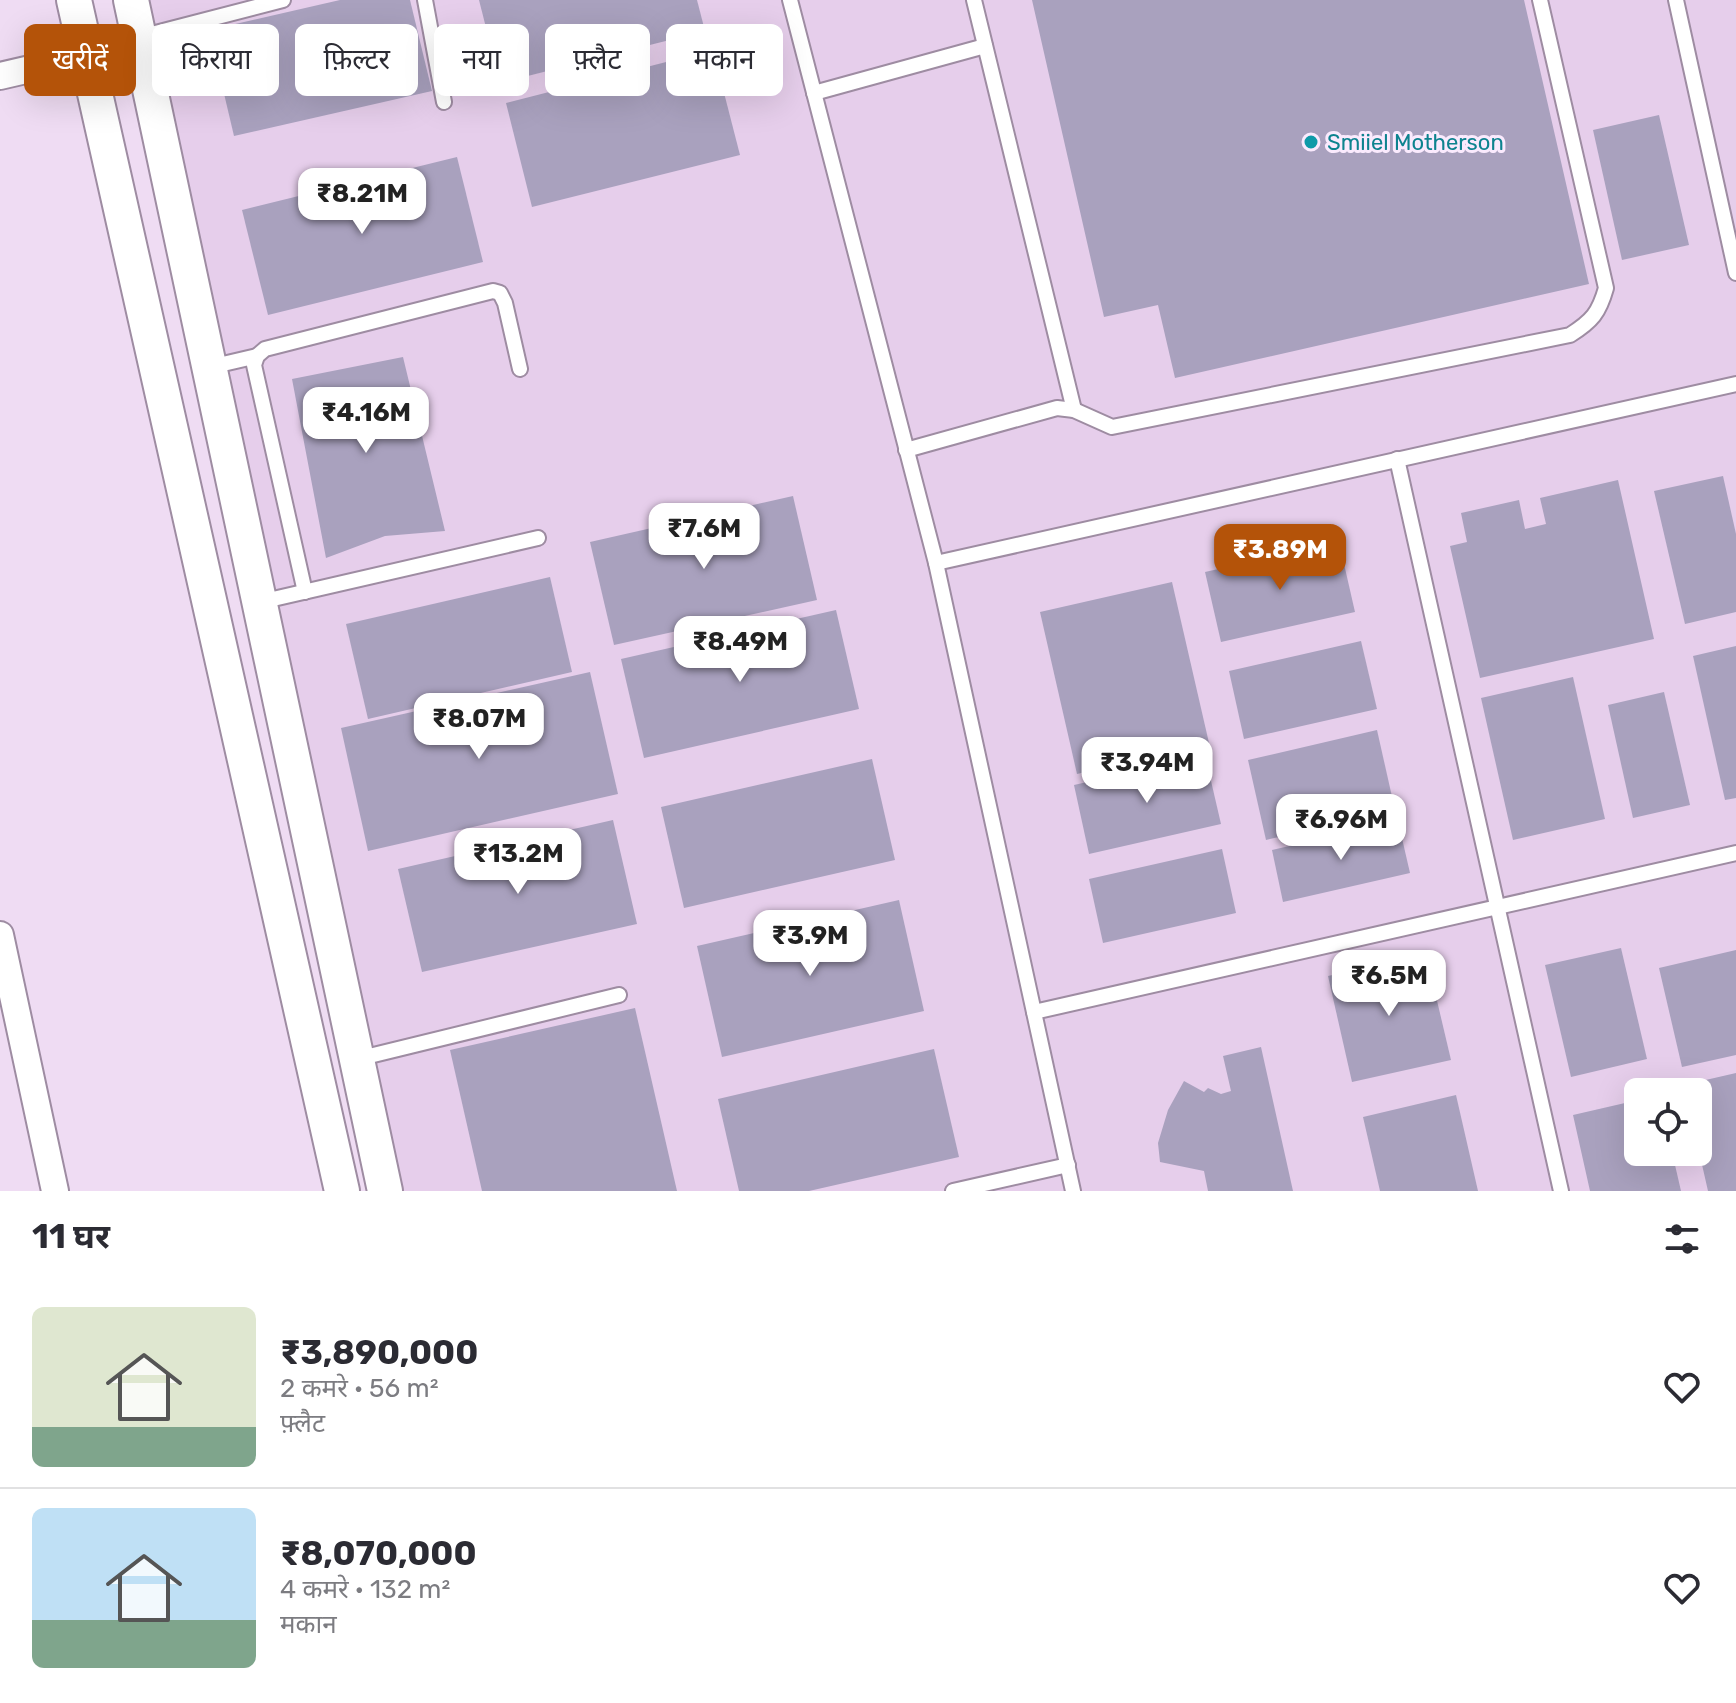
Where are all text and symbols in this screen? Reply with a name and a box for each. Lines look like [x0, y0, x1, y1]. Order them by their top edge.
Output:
chip: खरीदें [24, 24, 136, 96]
chip: किराया [152, 24, 279, 96]
chip: फ़िल्टर [295, 24, 418, 96]
chip: नया [434, 24, 529, 96]
chip: फ़्लैट [545, 24, 650, 96]
chip: मकान [666, 24, 783, 96]
place label: Smiiel Motherson [1327, 129, 1504, 156]
marker: Smiiel Motherson [1302, 133, 1320, 151]
pin: ₹8.21M [297, 168, 427, 236]
text: ₹8.21M [316, 178, 408, 209]
pin: ₹4.16M [301, 387, 431, 455]
text: ₹4.16M [321, 397, 411, 428]
pin: ₹7.6M [648, 503, 760, 571]
text: ₹7.6M [667, 513, 741, 544]
pin: ₹3.89M [1215, 524, 1345, 592]
text: ₹3.89M [1232, 534, 1328, 565]
pin: ₹8.49M [675, 616, 805, 684]
text: ₹8.49M [692, 626, 788, 657]
pin: ₹8.07M [414, 693, 544, 761]
text: ₹8.07M [432, 703, 526, 734]
pin: ₹3.94M [1082, 737, 1212, 805]
text: ₹3.94M [1100, 747, 1194, 778]
pin: ₹6.96M [1276, 794, 1406, 862]
text: ₹6.96M [1294, 804, 1388, 835]
pin: ₹13.2M [453, 828, 583, 896]
text: ₹13.2M [472, 838, 564, 869]
pin: ₹3.9M [754, 910, 866, 978]
text: ₹3.9M [771, 920, 849, 951]
pin: ₹6.5M [1333, 950, 1445, 1018]
text: ₹6.5M [1350, 960, 1428, 991]
map controls [1624, 1078, 1712, 1166]
button: locate [1624, 1078, 1712, 1166]
text: 11 घर [32, 1216, 110, 1257]
icon: filters [1660, 1217, 1704, 1261]
text: ₹3,890,000 [280, 1332, 478, 1373]
icon: home [96, 1339, 192, 1435]
icon: heart [1660, 1365, 1704, 1409]
text: 2 कमरे · 56 m² [280, 1373, 439, 1404]
text: फ़्लैट [280, 1408, 325, 1439]
text: ₹8,070,000 [280, 1533, 477, 1574]
icon: home [96, 1540, 192, 1636]
icon: heart [1660, 1566, 1704, 1610]
text: 4 कमरे · 132 m² [280, 1574, 450, 1605]
text: मकान [280, 1609, 337, 1640]

